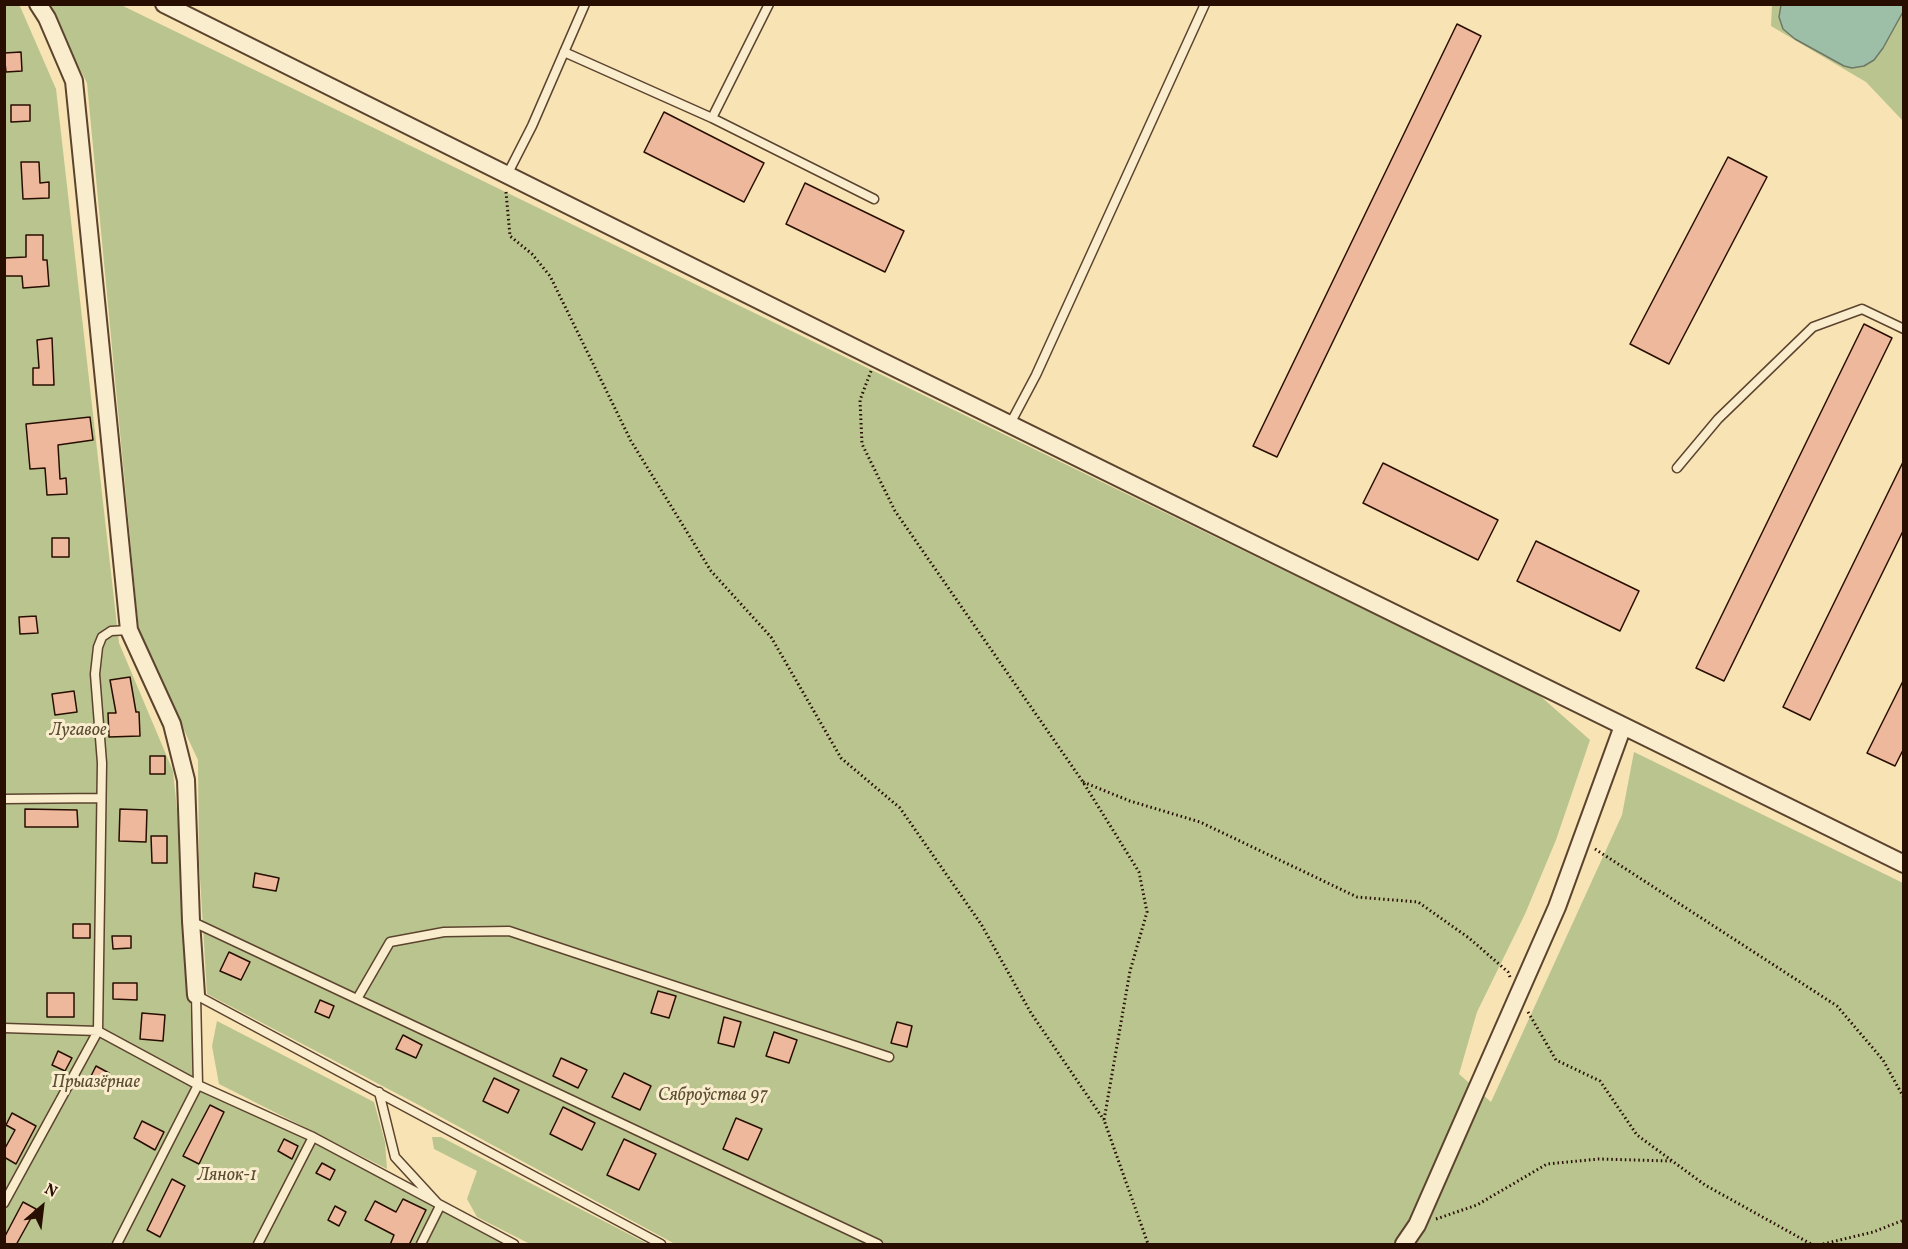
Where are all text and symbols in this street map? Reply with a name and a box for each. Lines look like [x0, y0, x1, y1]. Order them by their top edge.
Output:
park label: Лугавое [50, 721, 106, 743]
park label: Прыазёрнае [52, 1073, 140, 1095]
park label: Сяброўства 97 [658, 1086, 768, 1108]
park label: Лянок-1 [197, 1166, 257, 1188]
north arrow [12, 1177, 72, 1237]
text: N [40, 1179, 61, 1204]

